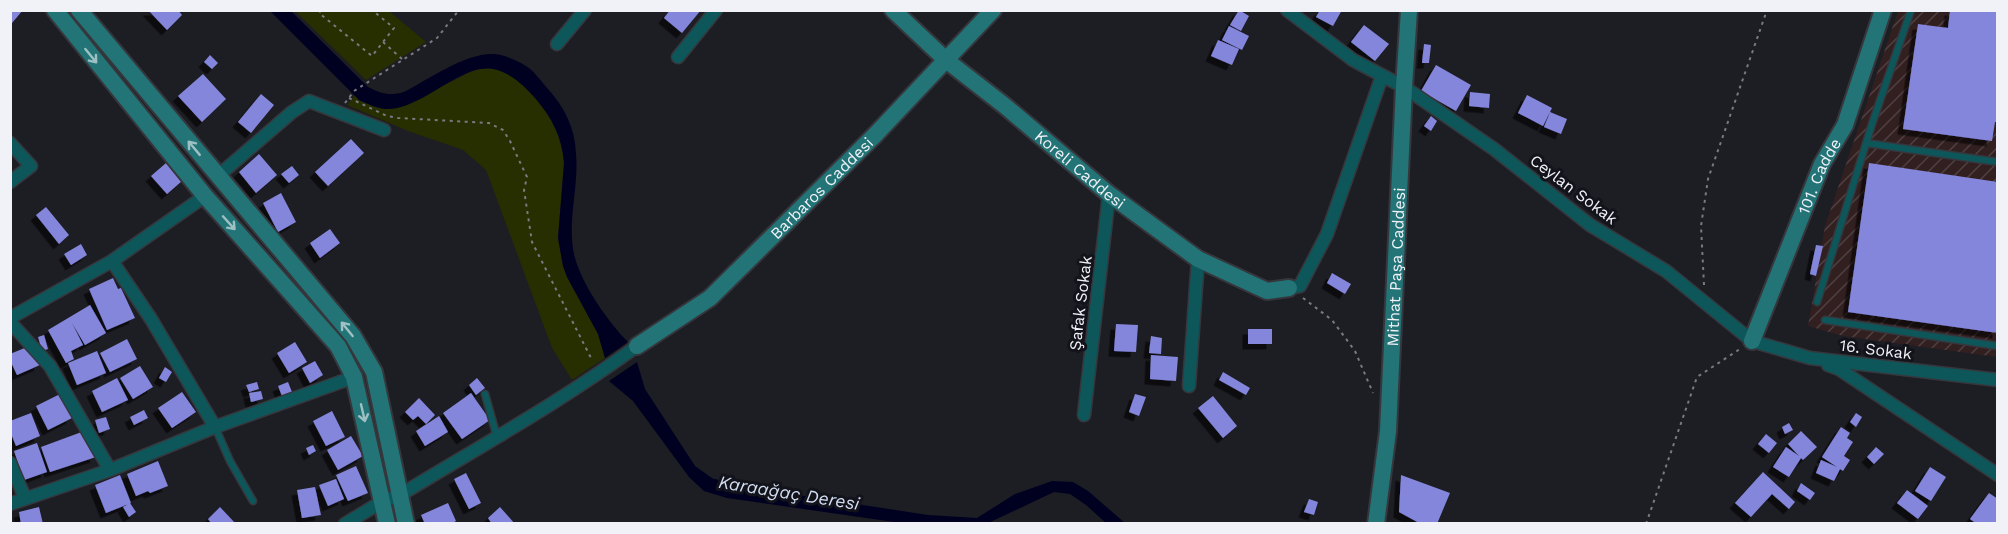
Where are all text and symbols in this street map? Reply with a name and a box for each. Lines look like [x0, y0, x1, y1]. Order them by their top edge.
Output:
one-way arrow [85, 48, 98, 64]
street label: Koreli Caddesi [1031, 127, 1129, 213]
street label: Barbaros Caddesi [766, 133, 877, 243]
street label: 101. Cadde [1794, 135, 1845, 217]
one-way arrow [188, 140, 201, 156]
street label: Ceylan Sokak [1526, 150, 1621, 228]
street label: Mithat Paşa Caddesi [1383, 187, 1409, 347]
one-way arrow [222, 215, 236, 230]
street label: Şafak Sokak [1065, 255, 1096, 351]
one-way arrow [341, 321, 354, 337]
street label: 16. Sokak [1839, 336, 1913, 363]
one-way arrow [357, 403, 369, 422]
water label: Karaağaç Deresi [717, 471, 862, 514]

